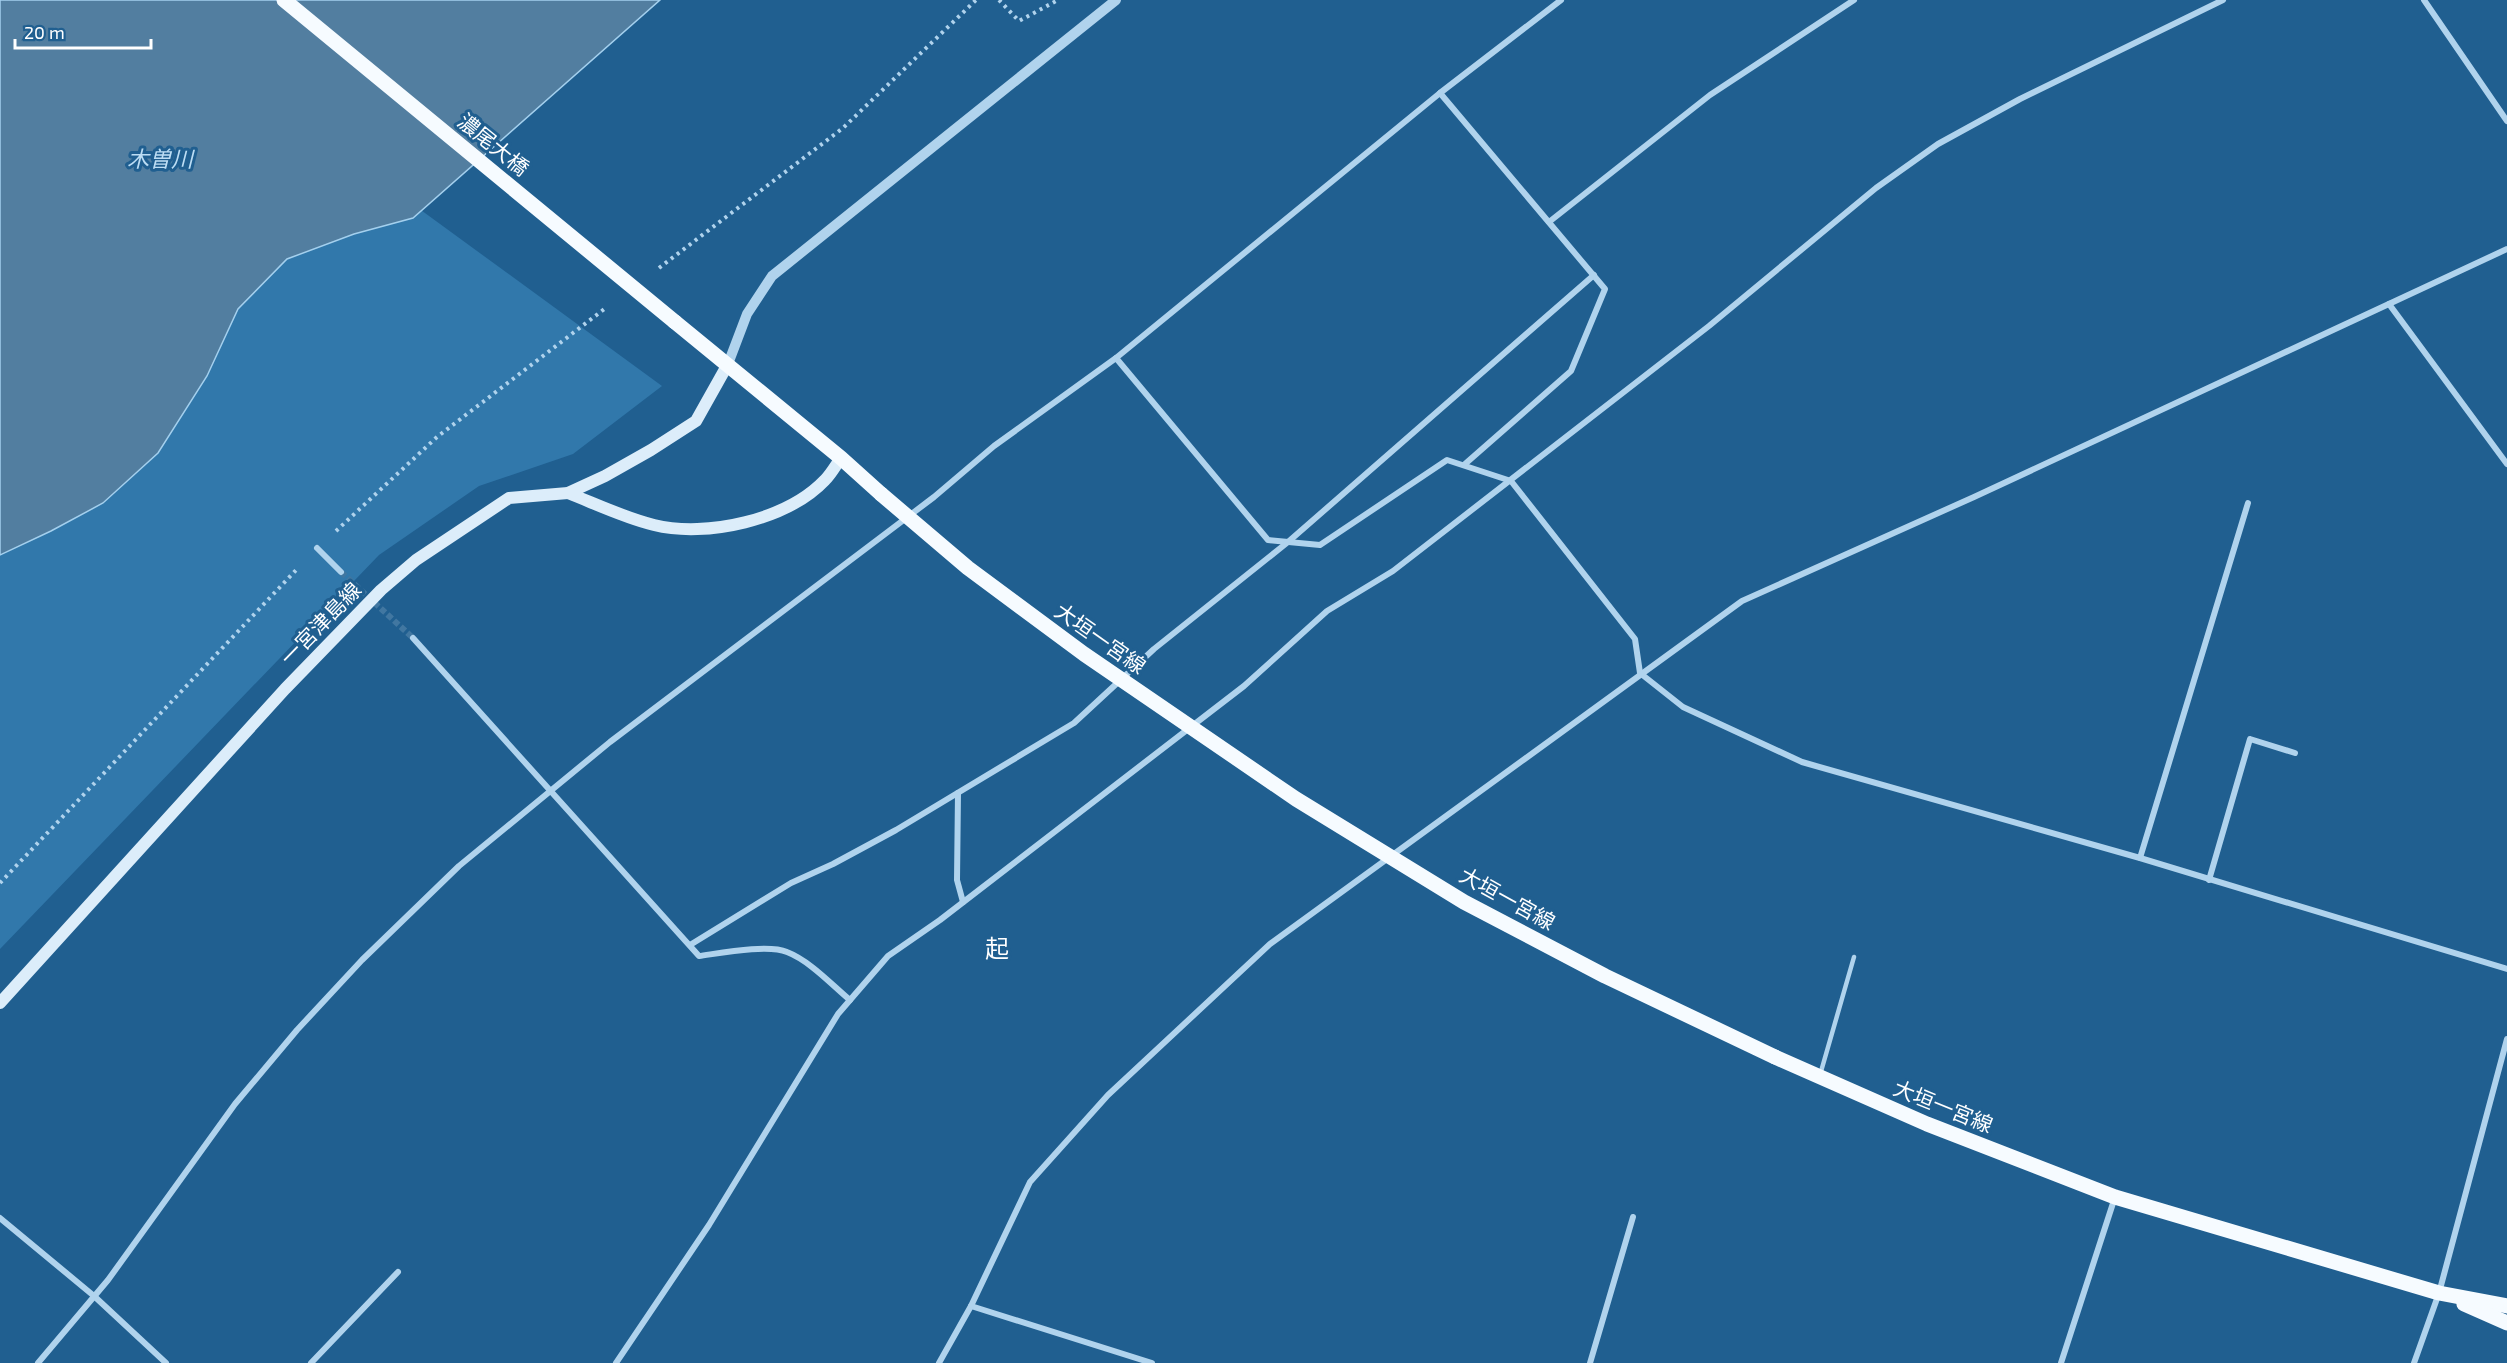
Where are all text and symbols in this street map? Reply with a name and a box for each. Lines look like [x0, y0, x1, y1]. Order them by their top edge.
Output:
scale bar [15, 12, 152, 50]
text: 20 m [24, 21, 65, 43]
street label: 濃尾大橋 [453, 108, 534, 180]
water label: 木曽川 [127, 145, 195, 171]
street label: 一宮津島線 [274, 577, 365, 669]
street label: 大垣一宮線 [1051, 597, 1151, 678]
street label: 大垣一宮線 [1456, 861, 1560, 934]
district label: 起 [985, 933, 1009, 962]
street label: 大垣一宮線 [1890, 1074, 1997, 1137]

